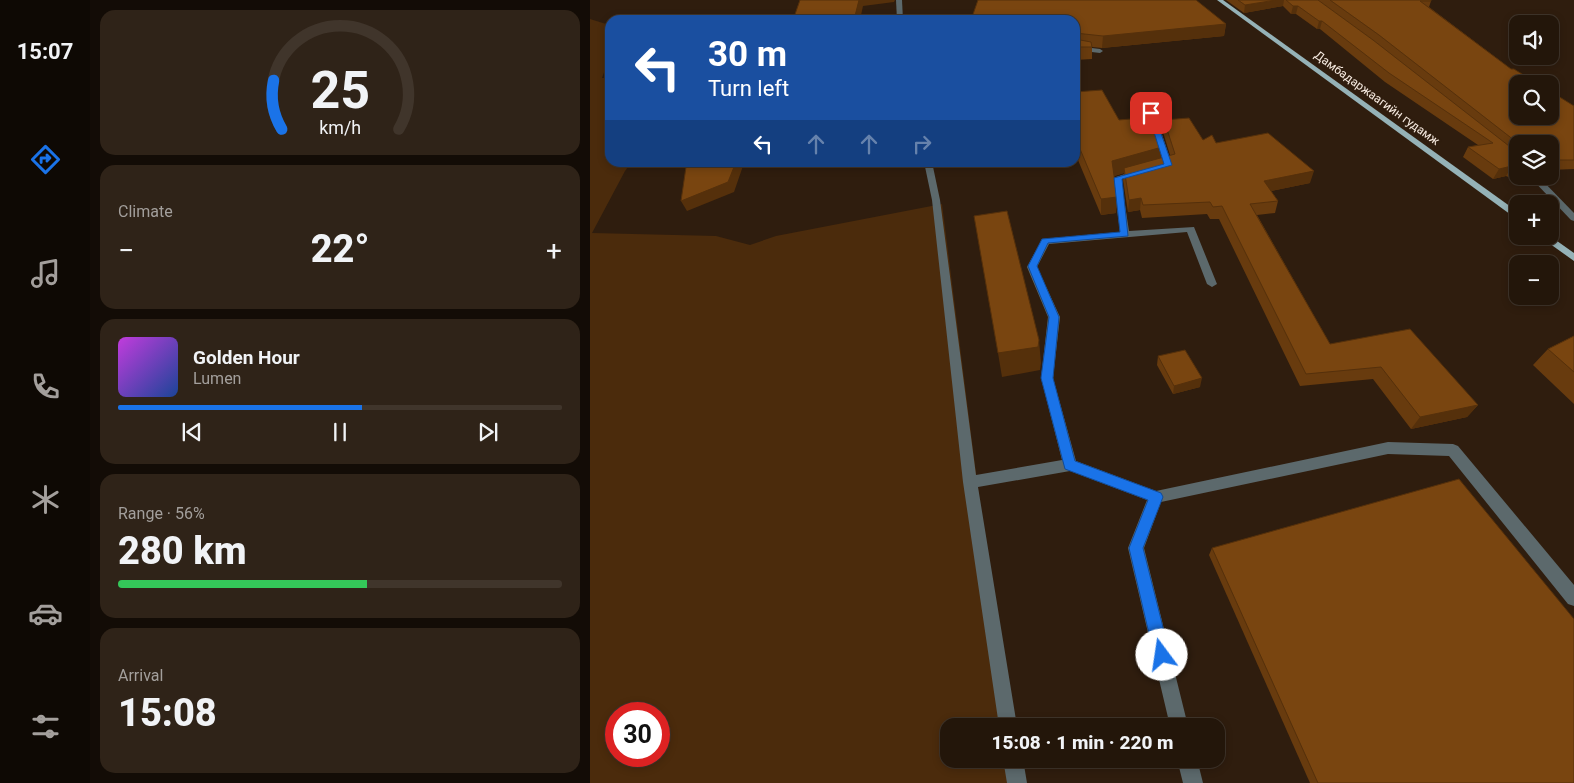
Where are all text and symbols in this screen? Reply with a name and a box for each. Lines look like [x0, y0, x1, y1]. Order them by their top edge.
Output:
map controls [1509, 15, 1559, 305]
button: sound [1509, 15, 1559, 65]
text: 30 m [708, 34, 787, 75]
icon: left [625, 35, 690, 100]
text: 15:07 [17, 39, 73, 64]
street label: Дамбадаржаагийн гудамж [1312, 48, 1443, 149]
text: 25 [310, 60, 370, 121]
button: search [1509, 75, 1559, 125]
text: Turn left [708, 76, 789, 101]
pin [1130, 92, 1172, 134]
icon: arrive [1137, 99, 1165, 127]
text: km/h [319, 117, 361, 138]
icon: left [749, 130, 777, 158]
icon: ahead [802, 130, 830, 158]
icon: ahead [855, 130, 883, 158]
icon: right [908, 130, 936, 158]
button: layers [1509, 135, 1559, 185]
icon: directions [28, 142, 63, 177]
button: + [1509, 195, 1559, 245]
text: Climate [118, 202, 173, 221]
text: 22° [311, 227, 369, 271]
text: − [118, 234, 134, 267]
text: + [546, 234, 562, 267]
button: − [1509, 255, 1559, 305]
icon: music [28, 256, 63, 291]
text: Golden Hour [193, 346, 300, 369]
icon: phone [28, 369, 63, 404]
text: Lumen [193, 369, 241, 388]
icon: previous [178, 418, 206, 446]
icon: pause [326, 418, 354, 446]
icon: next [474, 418, 502, 446]
icon: climate [28, 482, 63, 517]
text: Range · 56% [118, 504, 205, 523]
text: 280 km [118, 529, 247, 573]
icon: car [28, 596, 63, 631]
position arrow [1135, 628, 1187, 680]
text: Arrival [118, 666, 163, 685]
text: 15:08 [118, 691, 217, 735]
speed limit sign: 30 [605, 702, 670, 767]
icon: filters [28, 709, 63, 744]
text: 15:08 · 1 min · 220 m [991, 731, 1174, 754]

